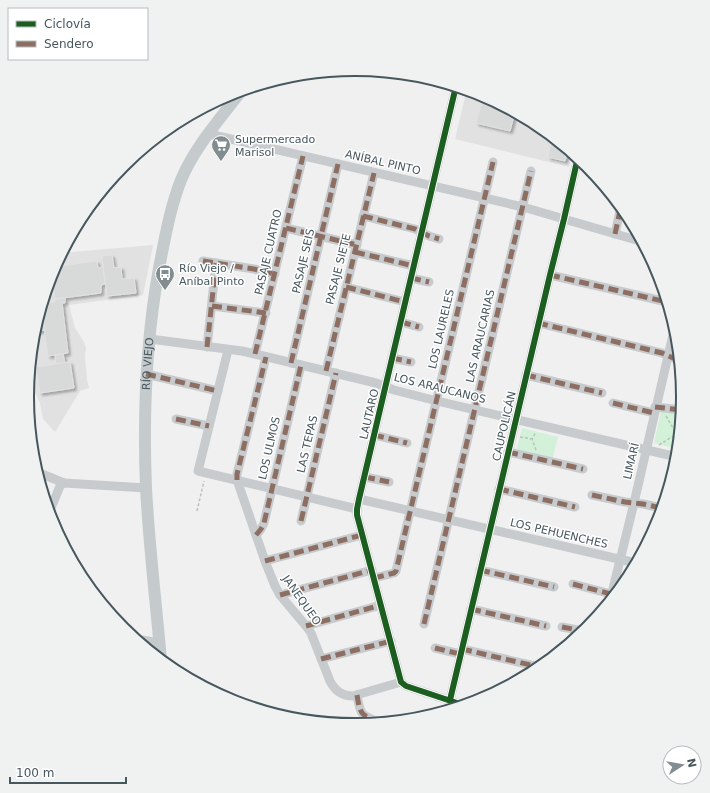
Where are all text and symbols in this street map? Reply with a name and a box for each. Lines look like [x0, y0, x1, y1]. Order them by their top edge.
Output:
legend [8, 8, 148, 60]
text: Ciclovía [44, 17, 91, 31]
text: Sendero [44, 37, 94, 51]
place label: Supermercado Marisol [235, 133, 316, 159]
supermarket icon: Supermercado Marisol [210, 134, 232, 162]
street label: ANÍBAL PINTO [344, 147, 422, 178]
street label: PASAJE CUATRO [252, 208, 285, 296]
street label: PASAJE SEIS [290, 227, 317, 295]
street label: PASAJE SIETE [323, 232, 354, 306]
place label: Río Viejo / Aníbal Pinto [179, 262, 245, 288]
bus stop icon: Río Viejo / Aníbal Pinto [154, 263, 176, 291]
street label: LOS LAURELES [426, 288, 457, 370]
street label: LAS ARAUCARIAS [463, 288, 498, 384]
street label: RÍO VIEJO [140, 337, 156, 390]
street label: LOS ARAUCANOS [393, 371, 487, 406]
street label: LAUTARO [357, 387, 382, 441]
street label: CAUPOLICÁN [490, 390, 519, 462]
street label: LAS TEPAS [295, 414, 320, 474]
street label: LOS ULMOS [256, 415, 283, 481]
street label: LIMARÍ [621, 441, 642, 481]
street label: LOS PEHUENCHES [509, 516, 609, 551]
street label: JANEQUEO [279, 572, 324, 628]
north arrow [662, 745, 702, 785]
text: N [684, 757, 699, 769]
scale bar [10, 759, 126, 785]
text: 100 m [16, 766, 54, 780]

